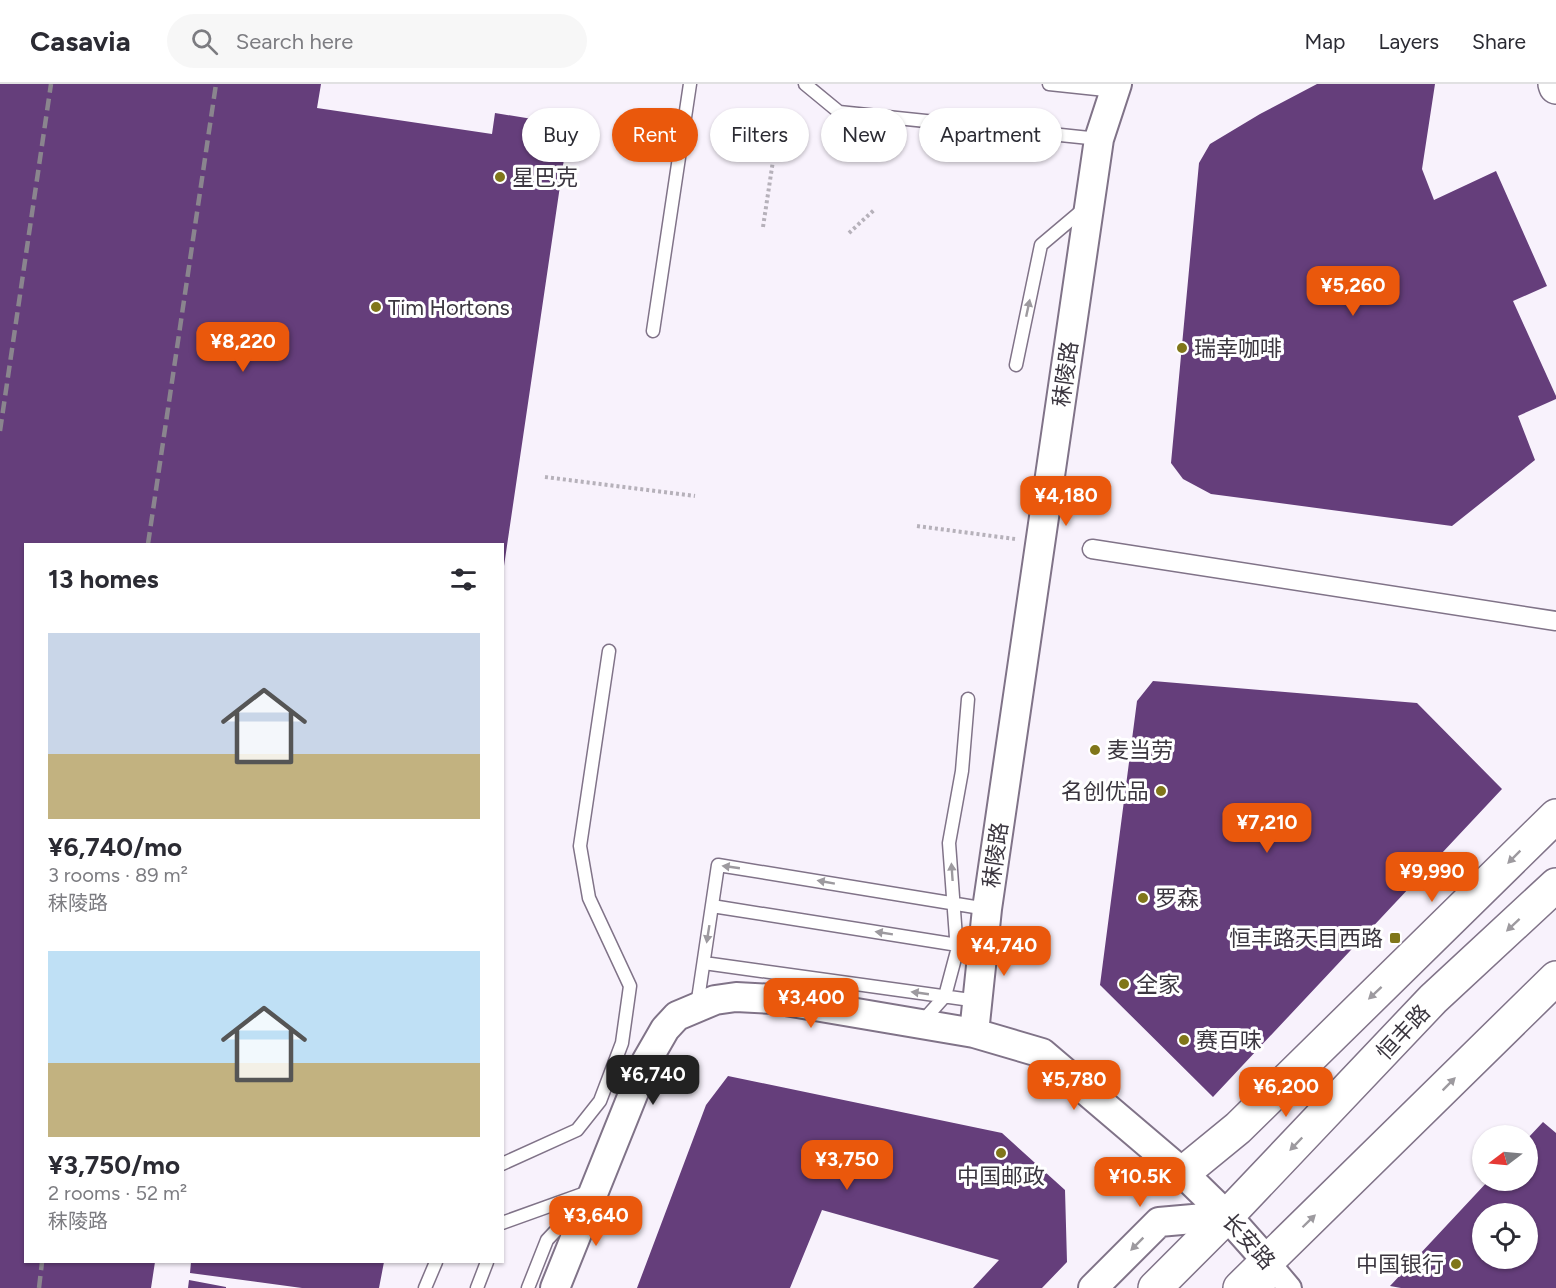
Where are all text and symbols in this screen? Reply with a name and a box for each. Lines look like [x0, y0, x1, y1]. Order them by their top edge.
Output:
search box [167, 14, 587, 68]
text: Casavia [30, 24, 131, 58]
icon: search [188, 25, 221, 58]
text: Search here [236, 28, 353, 55]
text: Map [1305, 29, 1345, 54]
text: Layers [1378, 29, 1439, 54]
text: Share [1472, 29, 1526, 54]
chip: Buy [522, 108, 600, 162]
chip: Rent [612, 108, 698, 162]
chip: Filters [710, 108, 809, 162]
chip: New [821, 108, 907, 162]
chip: Apartment [919, 108, 1062, 162]
place label: 星巴克 [512, 164, 578, 191]
marker: 星巴克 [493, 170, 507, 184]
pin: ¥5,260 [1304, 266, 1402, 317]
text: ¥5,260 [1321, 273, 1385, 297]
place label: Tim Hortons [388, 294, 510, 321]
one-way arrow [1024, 298, 1033, 317]
marker: Tim Hortons [369, 300, 383, 314]
pin: ¥8,220 [194, 322, 292, 373]
text: ¥8,220 [210, 329, 276, 353]
place label: 瑞幸咖啡 [1194, 335, 1282, 362]
street label: 秣陵路 [1048, 340, 1083, 409]
marker: 瑞幸咖啡 [1175, 341, 1189, 355]
pin: ¥4,180 [1017, 476, 1115, 527]
text: ¥4,180 [1034, 483, 1098, 507]
text: 13 homes [48, 563, 159, 595]
icon: filters [447, 563, 480, 596]
icon: home [210, 672, 318, 780]
place label: 麦当劳 [1107, 737, 1173, 764]
marker: 麦当劳 [1088, 743, 1102, 757]
place label: 名创优品 [1061, 778, 1149, 805]
marker: 名创优品 [1154, 784, 1168, 798]
pin: ¥7,210 [1218, 803, 1316, 854]
text: ¥7,210 [1236, 810, 1298, 834]
street label: 秣陵路 [978, 821, 1013, 890]
text: ¥6,740/mo [48, 831, 182, 863]
one-way arrow [1507, 850, 1522, 864]
pin: ¥9,990 [1383, 852, 1481, 903]
text: ¥9,990 [1400, 859, 1464, 883]
one-way arrow [722, 862, 741, 871]
one-way arrow [947, 862, 956, 881]
text: 3 rooms · 89 m² [48, 863, 188, 887]
one-way arrow [816, 877, 835, 886]
place label: 罗森 [1155, 885, 1199, 912]
text: 秣陵路 [48, 891, 108, 915]
marker: 罗森 [1136, 891, 1150, 905]
one-way arrow [1506, 918, 1521, 931]
one-way arrow [703, 925, 712, 944]
place label: 恒丰路天目西路 [1229, 925, 1383, 952]
pin: ¥4,740 [955, 926, 1053, 977]
one-way arrow [874, 929, 893, 938]
marker: 恒丰路天目西路 [1388, 931, 1402, 945]
text: ¥4,740 [971, 933, 1037, 957]
place label: 全家 [1136, 971, 1180, 998]
marker: 全家 [1117, 977, 1131, 991]
pin: ¥3,400 [762, 978, 860, 1029]
text: ¥3,400 [778, 985, 844, 1009]
one-way arrow [1369, 986, 1383, 1000]
one-way arrow [910, 988, 929, 997]
icon: home [210, 990, 318, 1098]
street label: 恒丰路 [1371, 999, 1436, 1066]
place label: 赛百味 [1196, 1027, 1262, 1054]
marker: 赛百味 [1177, 1033, 1191, 1047]
pin: ¥6,740 [604, 1055, 702, 1106]
pin: ¥5,780 [1025, 1060, 1123, 1111]
text: ¥6,740 [620, 1062, 686, 1086]
text: ¥5,780 [1042, 1067, 1107, 1091]
pin: ¥6,200 [1237, 1067, 1335, 1118]
text: ¥6,200 [1253, 1074, 1319, 1098]
one-way arrow [1441, 1078, 1455, 1092]
north arrow [1472, 1125, 1538, 1191]
map controls [1472, 1125, 1538, 1269]
one-way arrow [1290, 1137, 1304, 1151]
pin: ¥3,750 [798, 1140, 896, 1191]
marker: 中国邮政 [994, 1146, 1008, 1160]
text: ¥3,750 [815, 1147, 879, 1171]
text: ¥3,750/mo [48, 1149, 180, 1181]
pin: ¥10.5K [1091, 1157, 1189, 1208]
place label: 中国邮政 [957, 1163, 1045, 1190]
text: ¥10.5K [1108, 1164, 1172, 1188]
text: 2 rooms · 52 m² [48, 1181, 187, 1205]
pin: ¥3,640 [547, 1196, 645, 1247]
text: ¥3,640 [563, 1203, 629, 1227]
button: locate [1472, 1203, 1538, 1269]
street label: 长安路 [1217, 1208, 1281, 1275]
text: 秣陵路 [48, 1209, 108, 1233]
one-way arrow [1302, 1214, 1316, 1228]
one-way arrow [1130, 1237, 1144, 1251]
place label: 中国银行 [1356, 1251, 1444, 1278]
marker: 中国银行 [1449, 1257, 1463, 1271]

